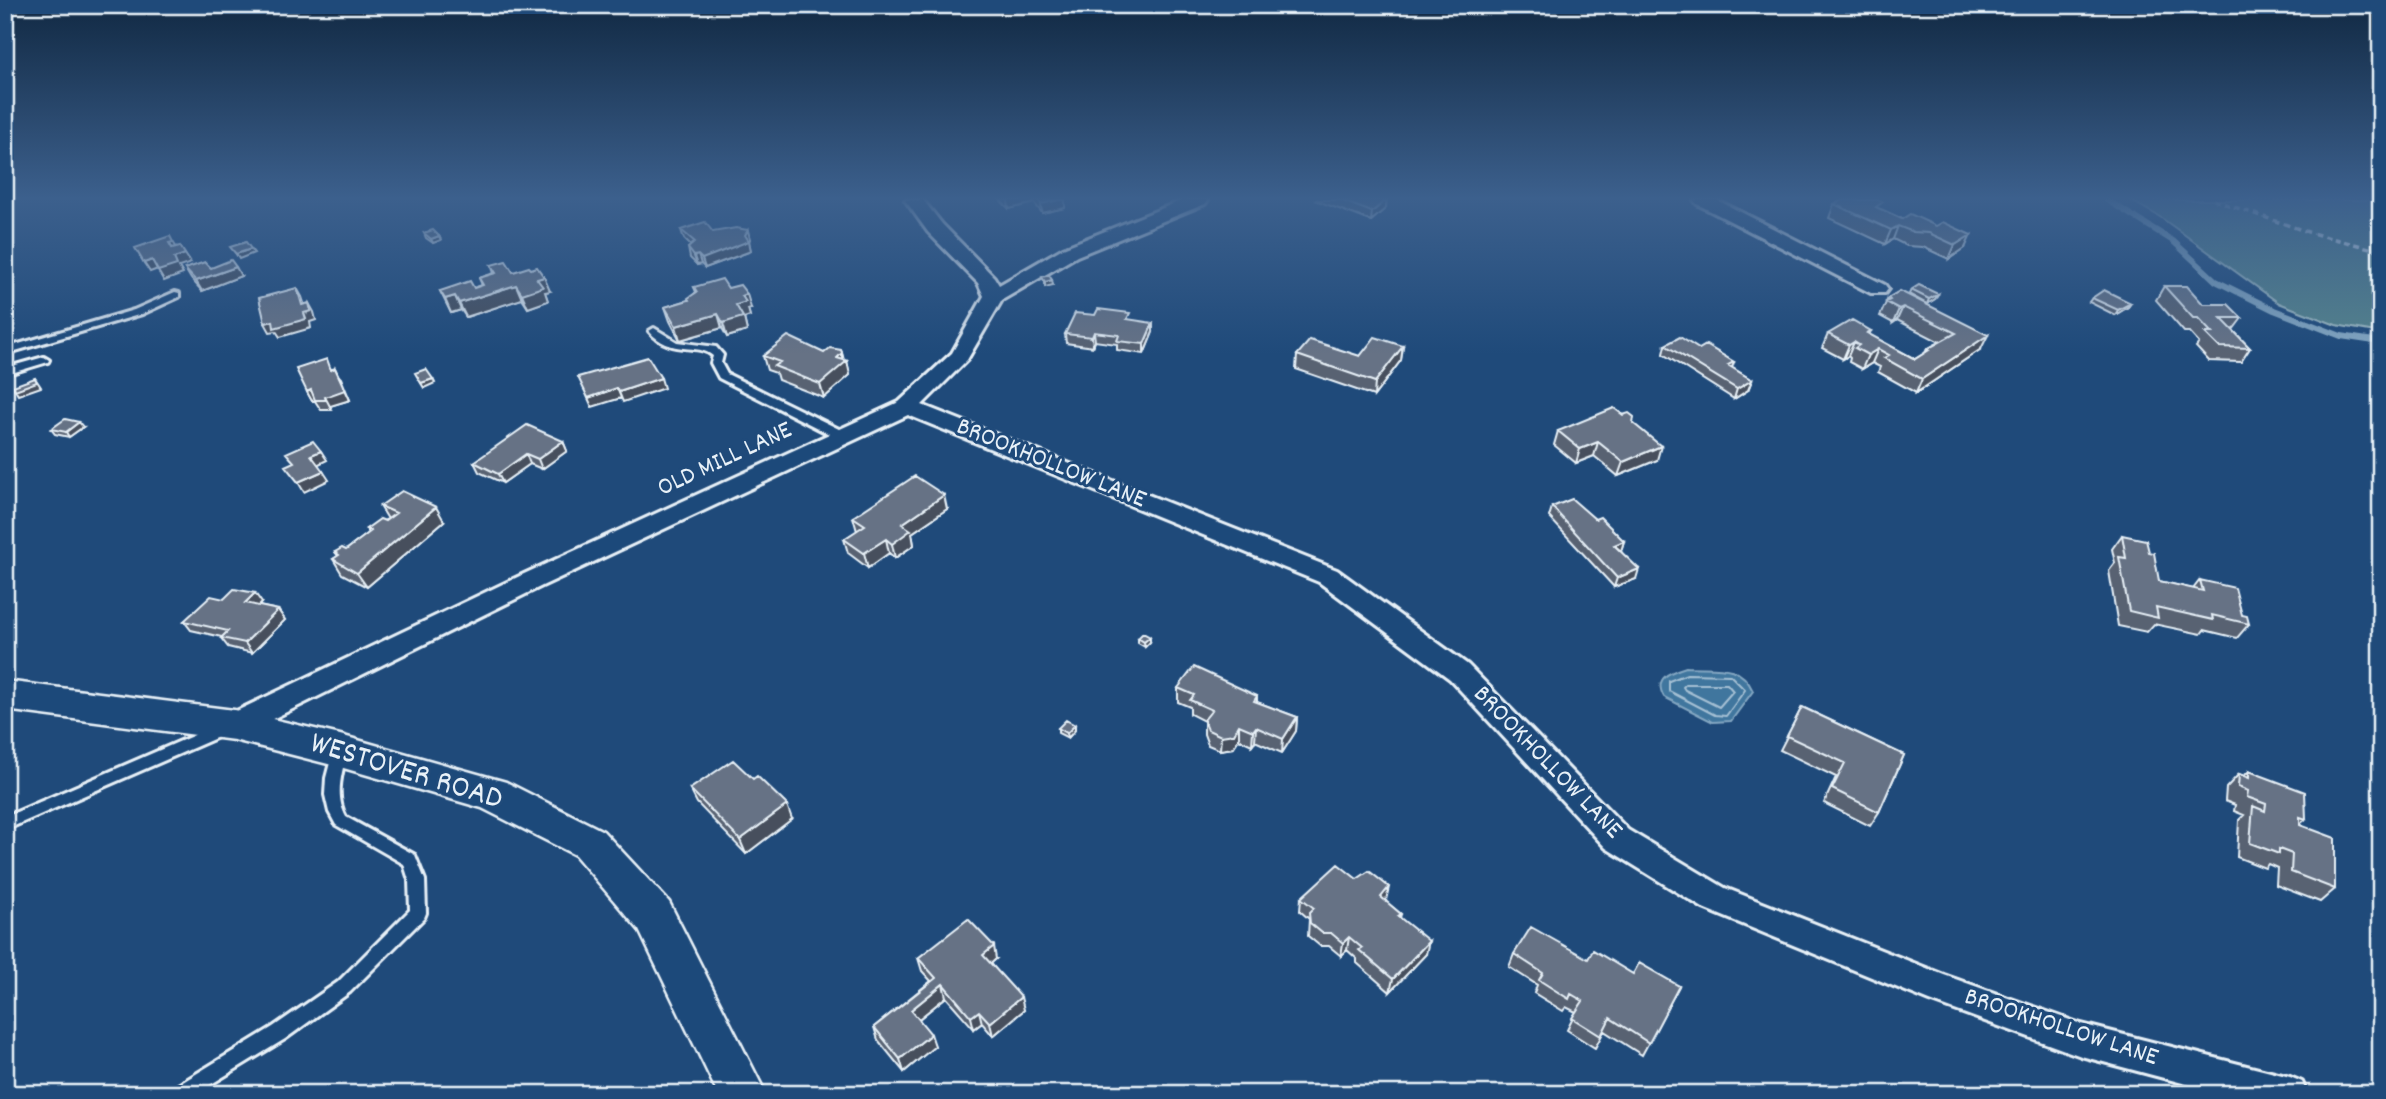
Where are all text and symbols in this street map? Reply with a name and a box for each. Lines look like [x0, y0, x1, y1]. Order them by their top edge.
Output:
street label: BROOKHOLLOW LANE [951, 409, 1152, 519]
street label: OLD MILL LANE [652, 413, 799, 507]
street label: BROOKHOLLOW LANE [1464, 678, 1630, 849]
street label: WESTOVER ROAD [304, 722, 508, 824]
street label: BROOKHOLLOW LANE [1959, 979, 2163, 1077]

